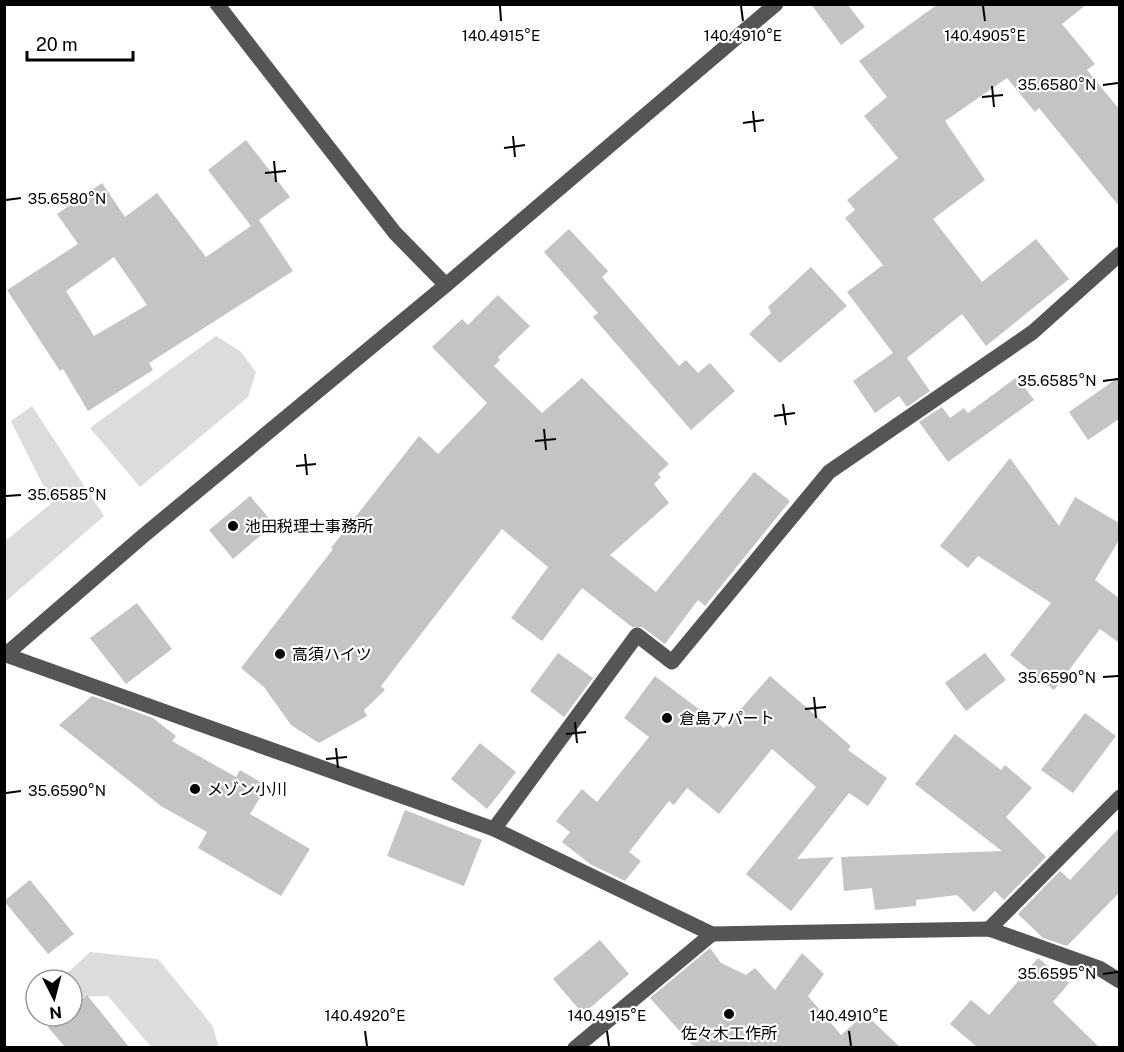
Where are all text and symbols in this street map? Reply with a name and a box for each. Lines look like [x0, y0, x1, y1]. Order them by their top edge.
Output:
scale bar [27, 24, 134, 62]
text: 140.4915°E [462, 27, 540, 44]
text: 140.4910°E [704, 27, 782, 44]
text: 140.4905°E [944, 27, 1026, 44]
text: 20 m [36, 34, 78, 55]
text: 35.6580°N [1018, 76, 1096, 93]
text: 35.6580°N [28, 190, 106, 207]
text: 35.6585°N [1018, 372, 1096, 389]
text: 35.6585°N [28, 486, 106, 503]
place label: 池田税理士事務所 [245, 517, 373, 536]
marker: 池田税理士事務所 [226, 519, 240, 533]
place label: 高須ハイツ [292, 645, 372, 664]
marker: 高須ハイツ [273, 647, 287, 661]
text: 35.6590°N [1018, 669, 1096, 686]
place label: 倉島アパート [679, 709, 775, 728]
marker: 倉島アパート [660, 711, 674, 725]
place label: メゾン小川 [207, 780, 287, 799]
text: 35.6590°N [28, 782, 106, 799]
marker: メゾン小川 [188, 782, 202, 796]
text: 35.6595°N [1018, 965, 1096, 982]
north arrow [24, 968, 84, 1028]
text: N [48, 1002, 63, 1023]
text: 140.4920°E [324, 1007, 406, 1024]
text: 140.4915°E [568, 1007, 646, 1024]
marker: 佐々木工作所 [722, 1007, 736, 1021]
text: 140.4910°E [810, 1007, 888, 1024]
place label: 佐々木工作所 [681, 1024, 777, 1043]

